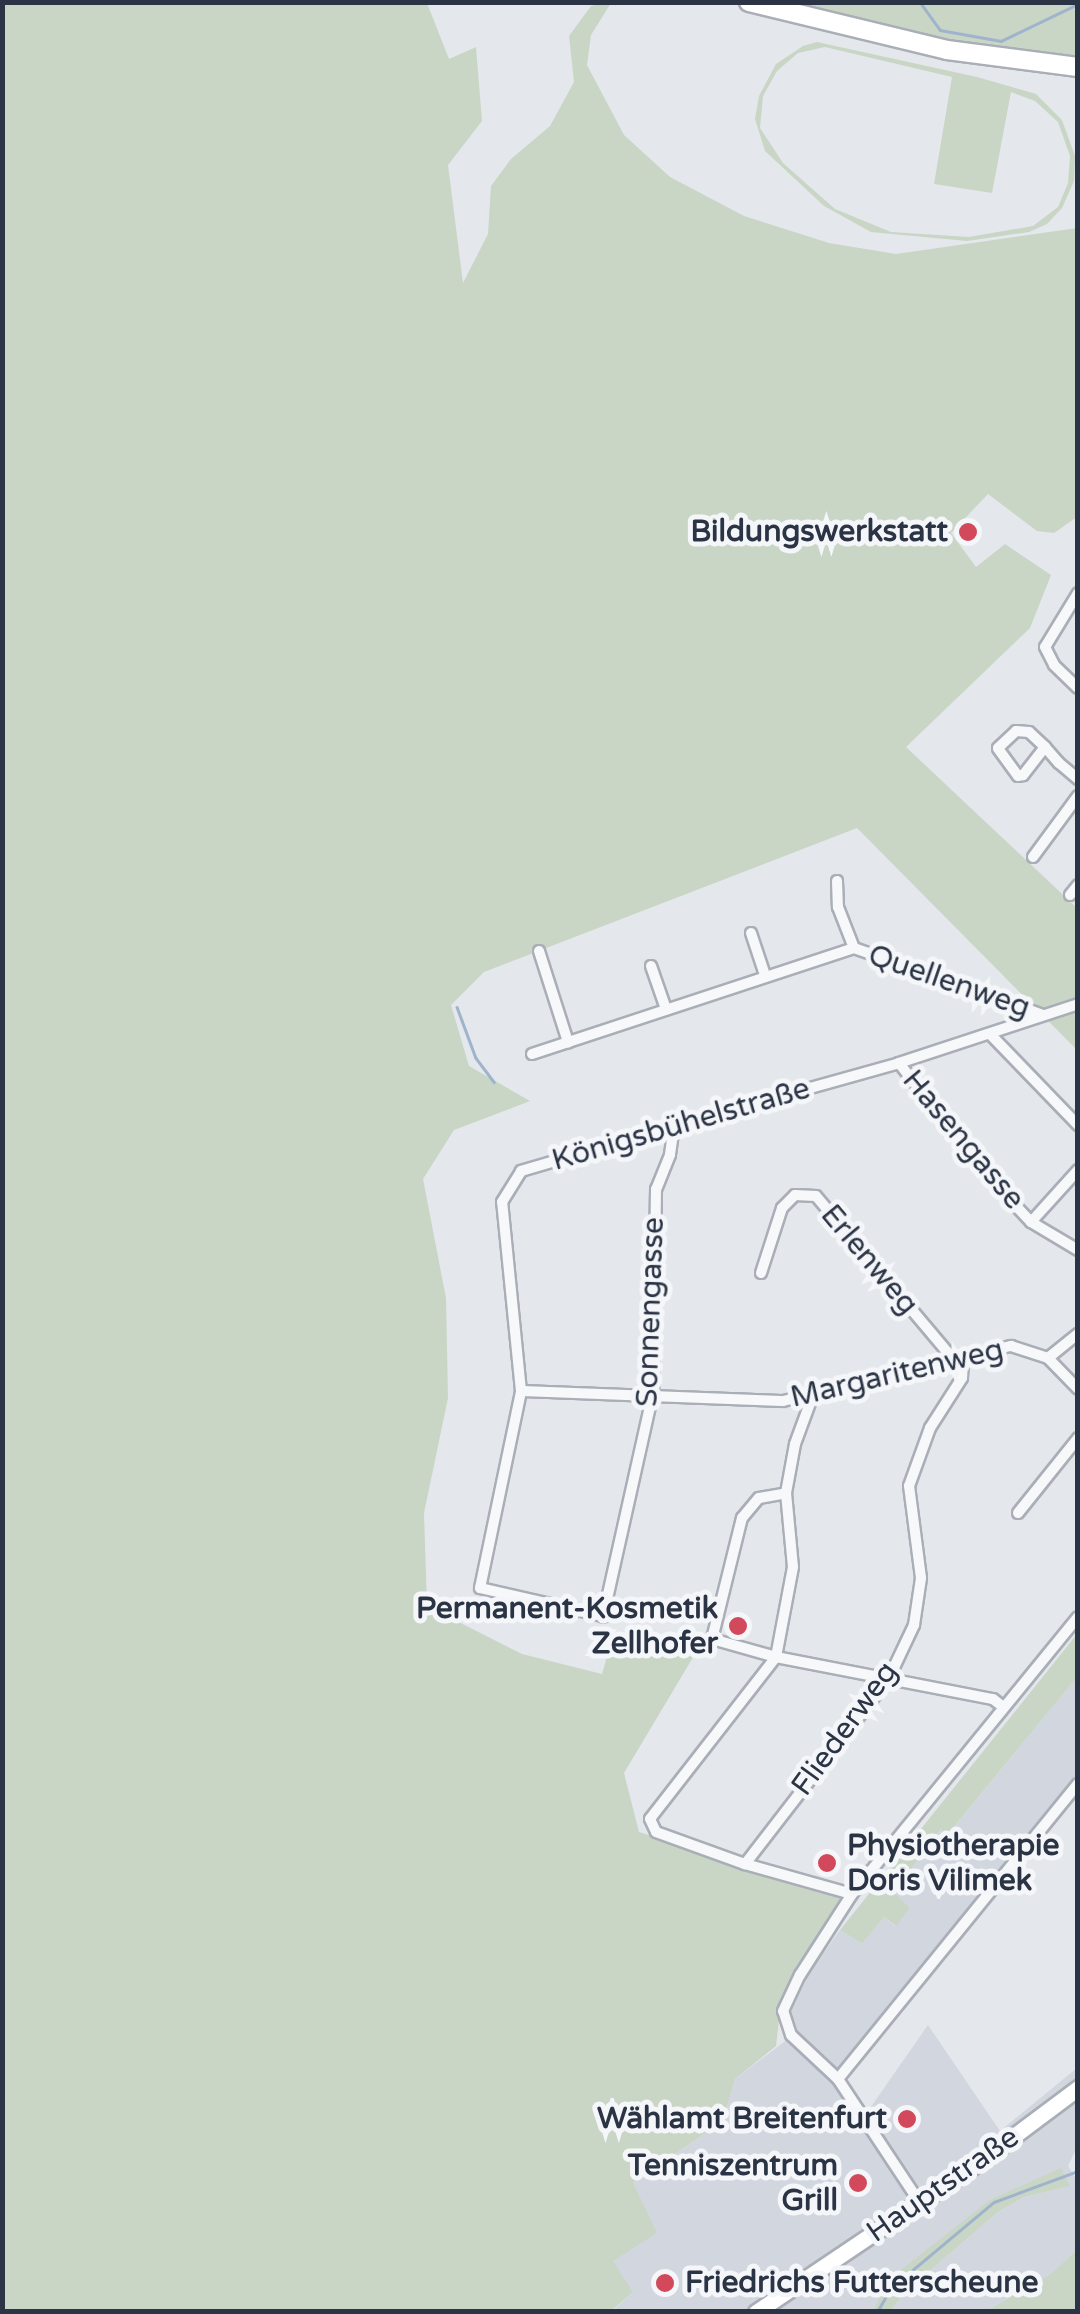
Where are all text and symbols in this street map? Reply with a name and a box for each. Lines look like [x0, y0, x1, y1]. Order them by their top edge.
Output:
place label: Bildungswerkstatt [690, 514, 948, 550]
marker: Bildungswerkstatt [957, 521, 979, 543]
street label: Quellenweg [863, 938, 1035, 1026]
street label: Hasengasse [894, 1063, 1032, 1217]
street label: Königsbühelstraße [548, 1071, 814, 1179]
street label: Erlenweg [813, 1198, 925, 1322]
street label: Sonnengasse [630, 1216, 672, 1408]
street label: Margaritenweg [787, 1332, 1007, 1416]
place label: Permanent-Kosmetik Zellhofer [416, 1591, 718, 1662]
marker: Permanent-Kosmetik Zellhofer [727, 1615, 749, 1637]
street label: Fliederweg [784, 1655, 906, 1803]
place label: Physiotherapie Doris Vilimek [847, 1828, 1060, 1898]
marker: Physiotherapie Doris Vilimek [816, 1852, 838, 1874]
place label: Wählamt Breitenfurt [597, 2101, 887, 2137]
marker: Wählamt Breitenfurt [896, 2108, 918, 2130]
street label: Hauptstraße [860, 2119, 1026, 2251]
place label: Tenniszentrum Grill [628, 2148, 838, 2218]
marker: Tenniszentrum Grill [847, 2172, 869, 2194]
place label: Friedrichs Futterscheune [685, 2265, 1039, 2301]
marker: Friedrichs Futterscheune [654, 2272, 676, 2294]

